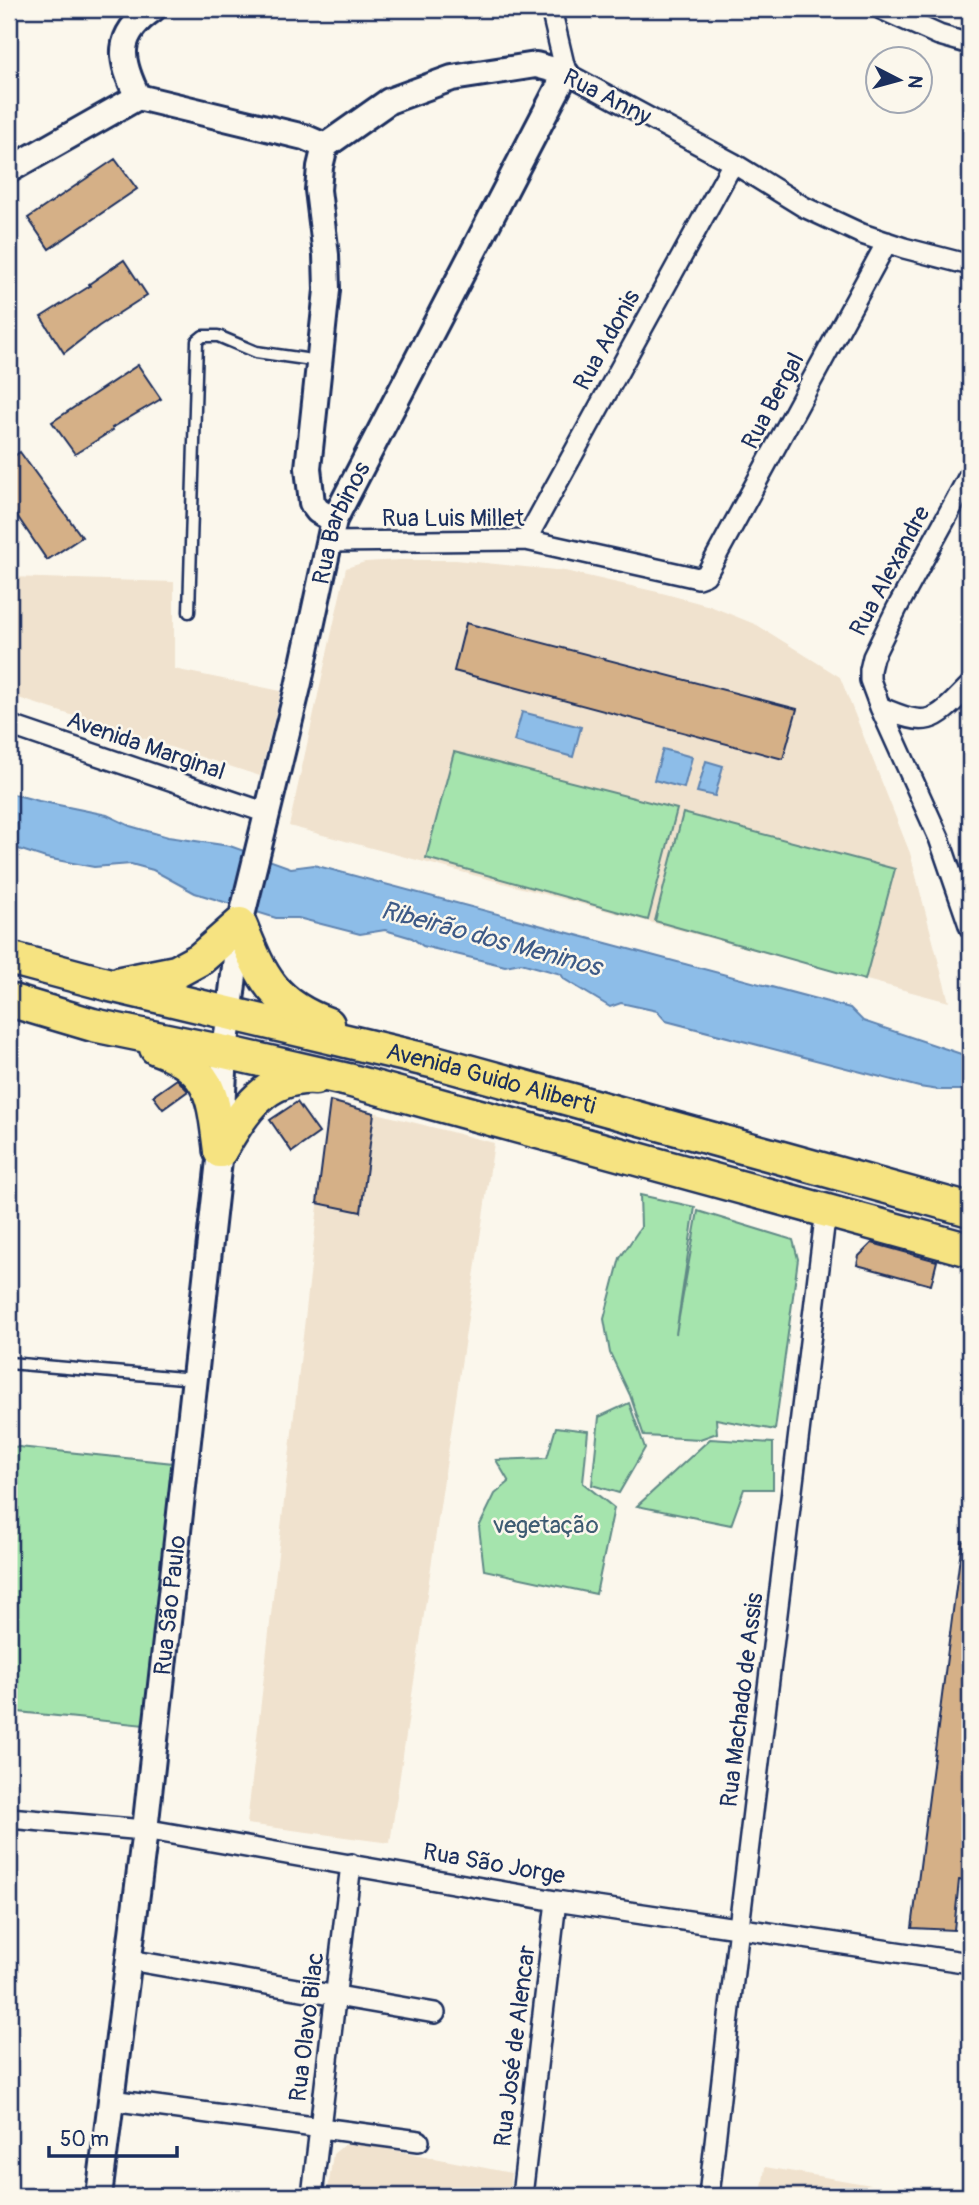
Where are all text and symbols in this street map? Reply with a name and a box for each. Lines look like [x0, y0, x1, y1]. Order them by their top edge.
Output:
north arrow [864, 46, 934, 116]
street label: Rua Anny [558, 63, 656, 131]
text: N [902, 74, 928, 89]
street label: Rua Adonis [568, 284, 647, 395]
street label: Rua Bergal [735, 348, 811, 454]
street label: Rua Barbinos [306, 456, 376, 587]
street label: Rua Alexandre [844, 501, 936, 641]
street label: Rua Luis Millet [382, 504, 525, 533]
street label: Avenida Marginal [63, 705, 229, 787]
water label: Ribeirão dos Meninos [377, 894, 608, 985]
street label: Avenida Guido Aliberti [384, 1036, 599, 1120]
park label: vegetação [492, 1511, 599, 1540]
street label: Rua São Paulo [148, 1534, 192, 1677]
street label: Rua Machado de Assis [714, 1591, 770, 1809]
street label: Rua São Jorge [421, 1837, 567, 1891]
street label: Rua José de Alencar [488, 1943, 542, 2148]
street label: Rua Olavo Bilac [283, 1951, 331, 2103]
scale bar [49, 2114, 177, 2158]
text: 50 m [60, 2126, 109, 2153]

